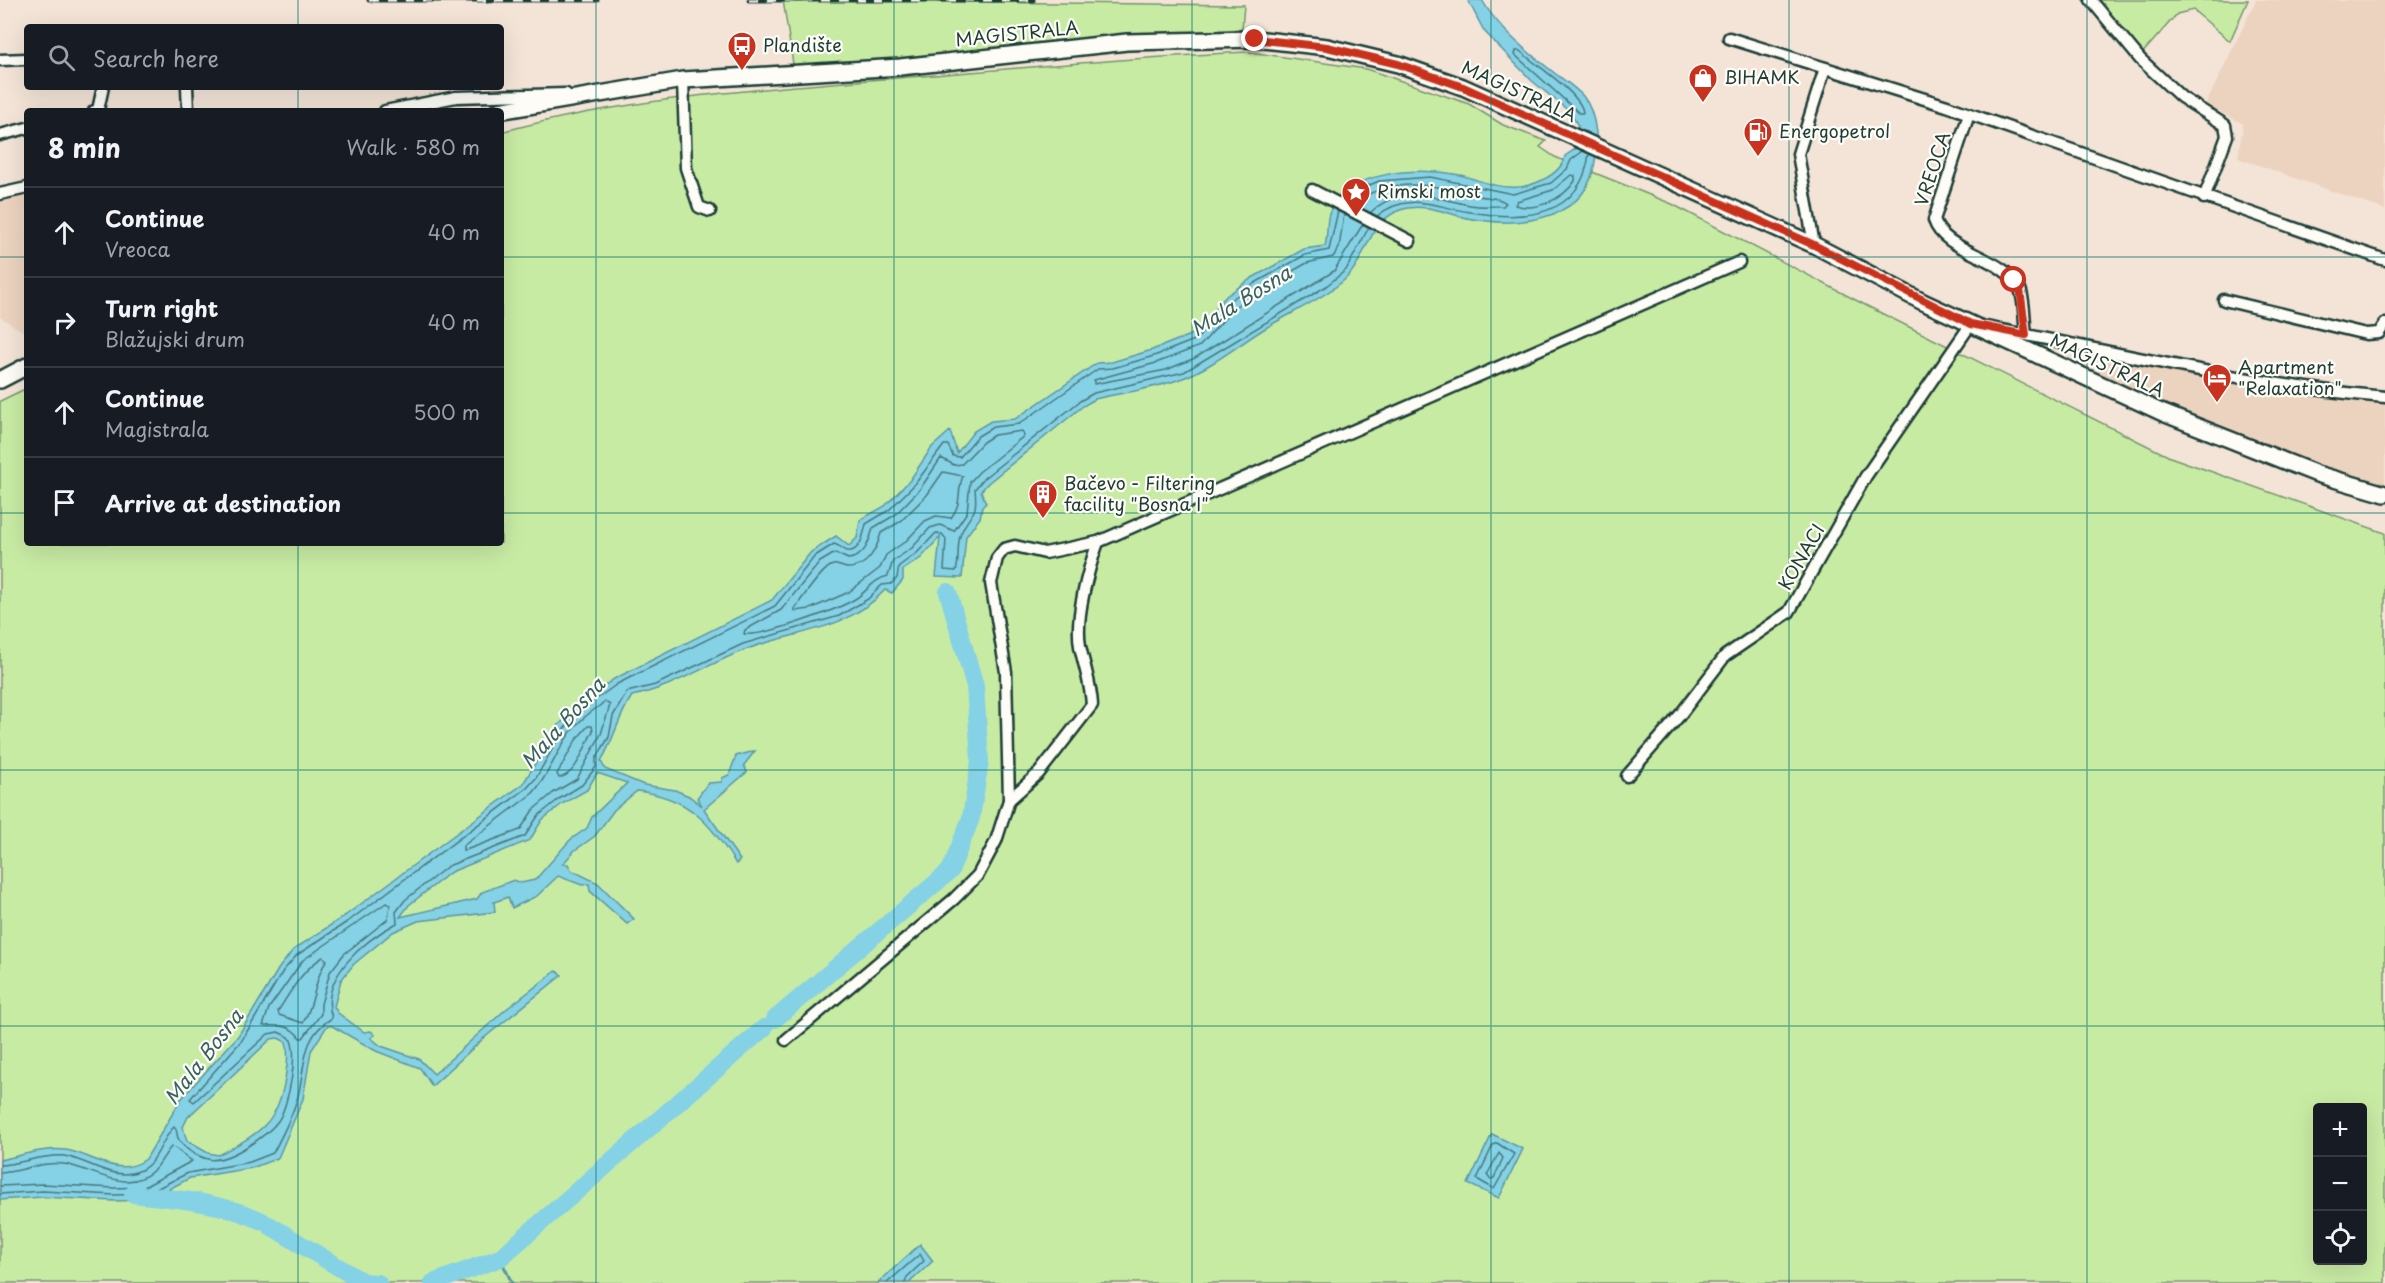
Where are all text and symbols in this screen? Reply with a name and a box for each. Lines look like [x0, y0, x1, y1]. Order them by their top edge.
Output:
street label: MAGISTRALA [954, 13, 1080, 52]
search box [24, 24, 504, 90]
route end [1241, 25, 1267, 51]
bus stop icon: Plandište [726, 30, 758, 72]
place label: Plandište [763, 31, 842, 58]
icon: search [45, 41, 78, 74]
text: Search here [93, 41, 219, 74]
street label: MAGISTRALA [1458, 53, 1582, 128]
shop icon: BIHAMK [1687, 62, 1719, 104]
place label: BIHAMK [1724, 63, 1799, 90]
fuel station icon: Energopetrol [1742, 116, 1774, 158]
place label: Energopetrol [1779, 117, 1890, 144]
text: 8 min [48, 128, 121, 167]
street label: VREOCA [1907, 128, 1956, 209]
text: Walk · 580 m [346, 132, 480, 162]
place icon: Rimski most [1340, 176, 1372, 218]
place label: Rimski most [1377, 177, 1481, 204]
text: Continue [105, 201, 204, 234]
icon: ahead [48, 216, 81, 249]
text: 40 m [428, 217, 480, 247]
text: Vreoca [105, 234, 170, 264]
water label: Mala Bosna [1184, 257, 1297, 343]
route start [2000, 266, 2026, 292]
text: Turn right [105, 291, 218, 324]
icon: right [48, 306, 81, 339]
text: 40 m [428, 307, 480, 337]
text: Blažujski drum [105, 324, 245, 354]
street label: MAGISTRALA [2046, 326, 2169, 403]
place label: Apartment "Relaxation" [2238, 353, 2342, 401]
hotel icon: Apartment "Relaxation" [2201, 362, 2233, 404]
text: Continue [105, 381, 204, 414]
icon: ahead [48, 396, 81, 429]
text: 500 m [413, 397, 480, 427]
text: Magistrala [105, 414, 209, 444]
place label: Bačevo - Filtering facility "Bosna I" [1064, 469, 1215, 517]
building icon: Bačevo - Filtering facility "Bosna I" [1027, 478, 1059, 520]
icon: arrive [48, 486, 81, 519]
text: Arrive at destination [105, 486, 341, 519]
street label: KONACI [1771, 518, 1831, 594]
water label: Mala Bosna [513, 670, 612, 775]
water label: Mala Bosna [156, 1002, 250, 1110]
map controls [2313, 1103, 2367, 1265]
button: + [2313, 1103, 2367, 1157]
button: − [2313, 1157, 2367, 1211]
button: locate [2313, 1211, 2367, 1265]

